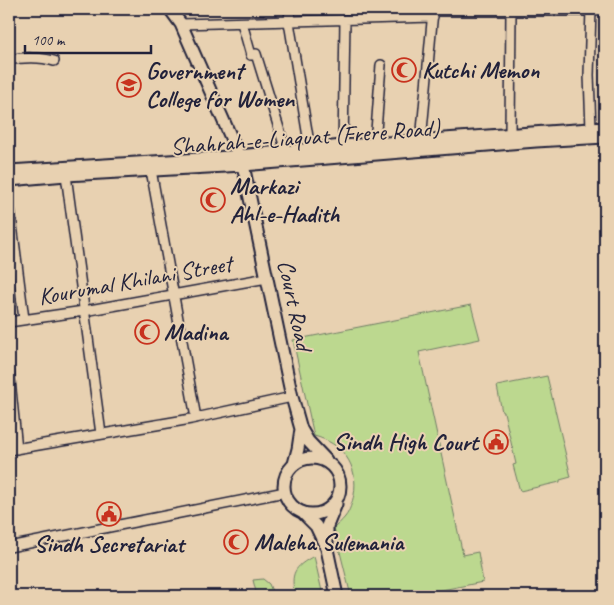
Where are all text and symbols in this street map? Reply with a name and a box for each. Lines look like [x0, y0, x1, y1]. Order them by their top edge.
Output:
scale bar [25, 22, 151, 54]
text: 100 m [32, 31, 66, 50]
place label: Kutchi Memon [422, 55, 540, 85]
place label: Government College for Women [146, 56, 295, 114]
mosque icon: Kutchi Memon [391, 57, 417, 83]
school or university icon: Government College for Women [116, 72, 142, 98]
street label: Shahrah-e-Liaquat (Frere Road) [169, 113, 442, 161]
place label: Markazi Ahl-e-Hadith [230, 171, 340, 229]
mosque icon: Markazi Ahl-e-Hadith [200, 187, 226, 213]
street label: Kourumal Khilani Street [36, 248, 237, 312]
street label: Court Road [271, 257, 320, 356]
place label: Madina [164, 317, 230, 347]
mosque icon: Madina [134, 319, 160, 345]
place label: Sindh High Court [333, 427, 481, 457]
public building icon: Sindh High Court [483, 429, 509, 455]
public building icon: Sindh Secretariat [96, 501, 122, 527]
place label: Maleha Sulemania [254, 527, 405, 557]
place label: Sindh Secretariat [34, 529, 187, 559]
mosque icon: Maleha Sulemania [223, 529, 249, 555]

